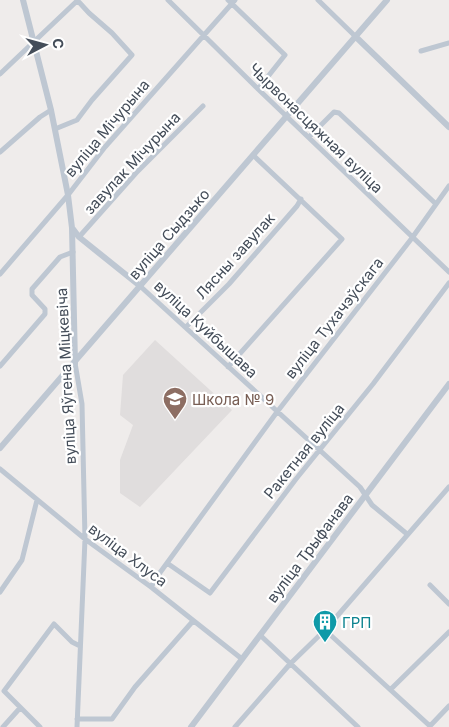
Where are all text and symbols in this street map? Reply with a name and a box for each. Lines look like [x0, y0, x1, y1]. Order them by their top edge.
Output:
north arrow [20, 20, 70, 70]
text: С [49, 38, 67, 50]
street label: Чырвонасцяжная вуліца [245, 59, 387, 197]
street label: вуліца Мічурына [61, 75, 153, 181]
street label: завулак Мічурына [80, 108, 184, 218]
street label: вуліца Сыдзько [124, 185, 214, 283]
street label: Лясны завулак [191, 209, 279, 303]
street label: вуліца Тухачэўскага [281, 253, 387, 383]
street label: вуліца Куйбышава [150, 276, 262, 382]
street label: вуліца Яўгена Міцкевіча [52, 287, 80, 465]
school or university icon: Школа № 9 [162, 386, 188, 420]
place label: Школа № 9 [192, 390, 274, 409]
street label: Ракетная вуліца [260, 399, 348, 503]
street label: вуліца Трыфанава [263, 489, 357, 607]
street label: вуліца Хлуса [85, 519, 171, 591]
building icon: ГРП [312, 609, 338, 643]
place label: ГРП [342, 613, 371, 632]

